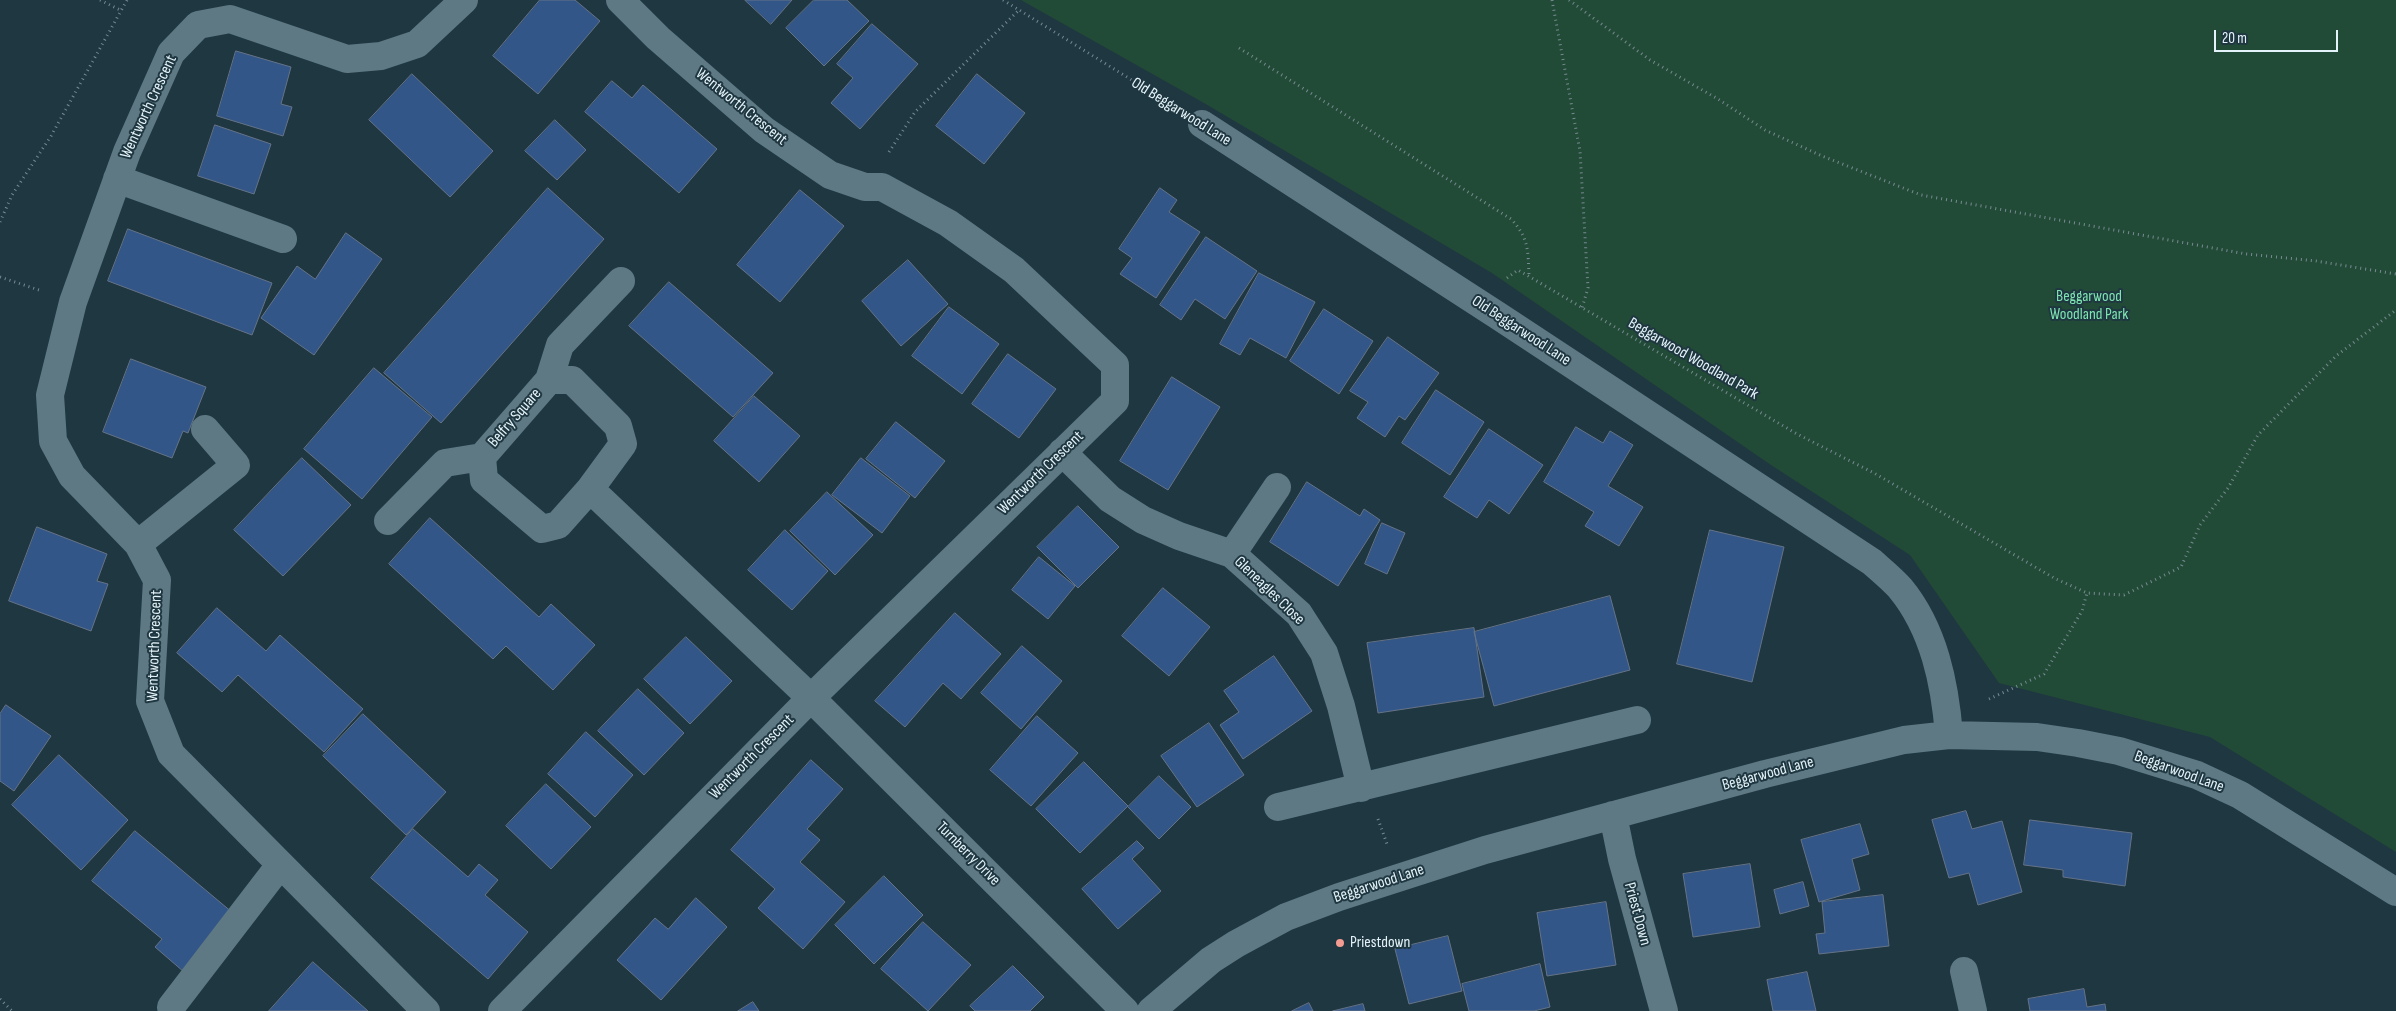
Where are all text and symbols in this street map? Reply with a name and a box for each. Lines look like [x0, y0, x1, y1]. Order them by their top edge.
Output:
scale bar [2216, 20, 2340, 52]
text: 20 m [2222, 29, 2247, 48]
street label: Wentworth Crescent [117, 52, 181, 162]
street label: Wentworth Crescent [691, 64, 791, 150]
street label: Old Beggarwood Lane [1128, 74, 1234, 150]
park label: Beggarwood Woodland Park [2050, 287, 2128, 325]
street label: Old Beggarwood Lane [1468, 292, 1574, 370]
street label: Beggarwood Woodland Park [1624, 314, 1762, 404]
street label: Belfry Square [484, 385, 546, 451]
street label: Wentworth Crescent [994, 427, 1088, 519]
street label: Gleneagles Close [1230, 553, 1308, 629]
street label: Wentworth Crescent [143, 590, 167, 702]
street label: Wentworth Crescent [706, 711, 798, 803]
street label: Beggarwood Lane [2132, 747, 2226, 797]
street label: Beggarwood Lane [1720, 753, 1816, 795]
street label: Turnberry Drive [932, 818, 1004, 890]
street label: Beggarwood Lane [1331, 860, 1427, 908]
street label: Priest Down [1619, 881, 1655, 947]
place label: Priestdown [1350, 933, 1410, 953]
marker: Priestdown [1334, 937, 1346, 949]

